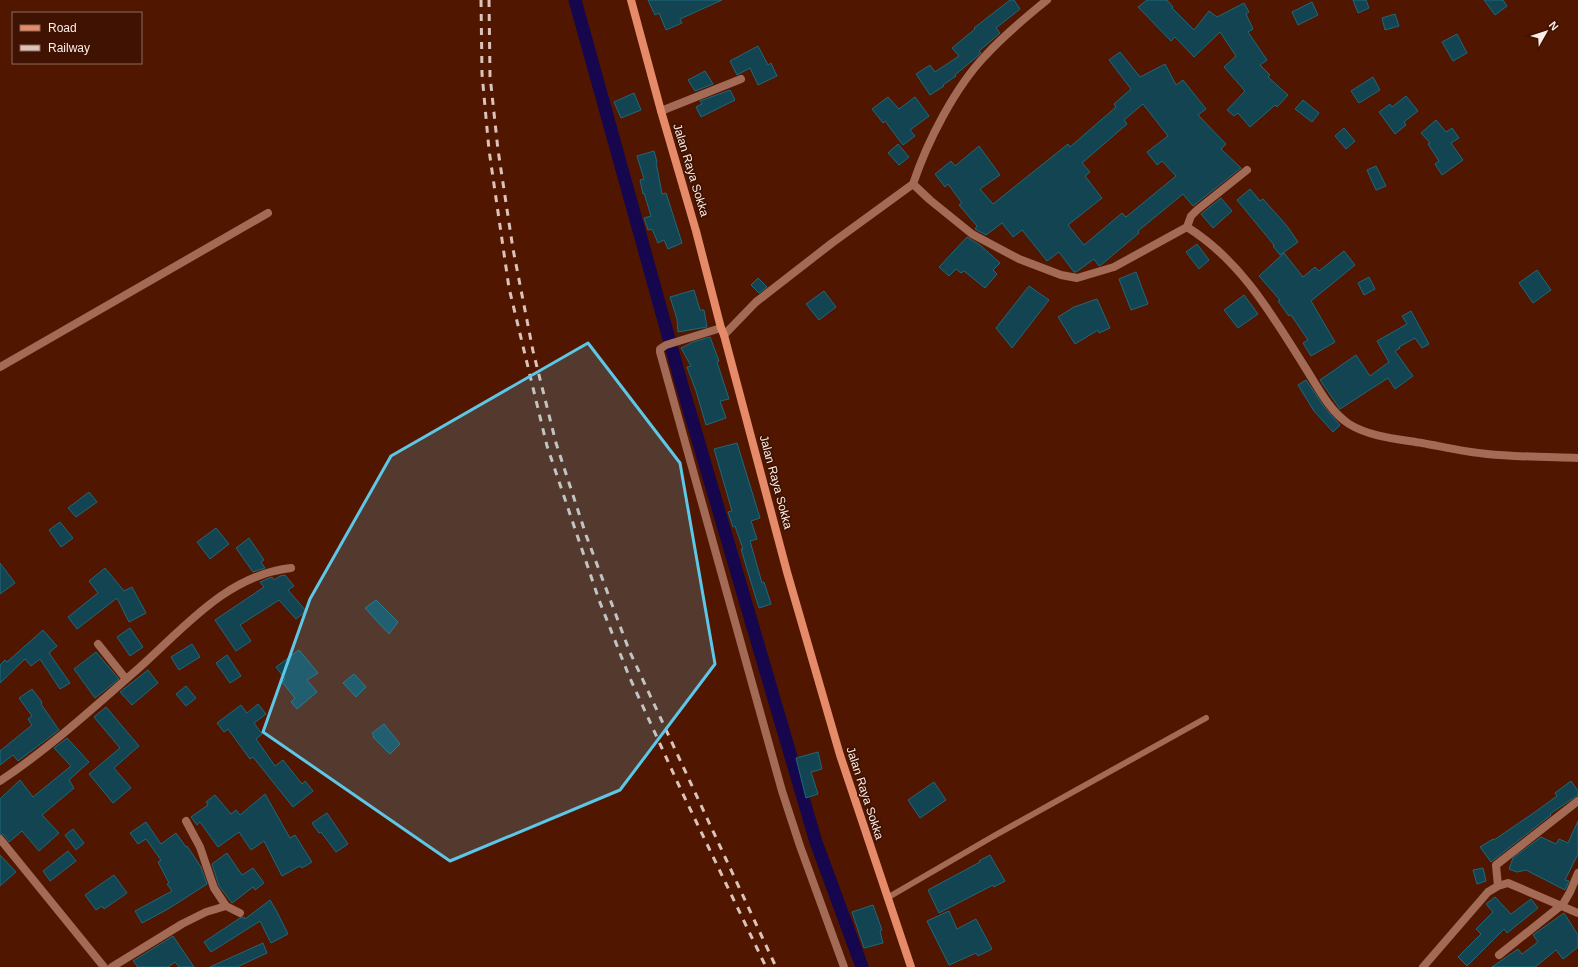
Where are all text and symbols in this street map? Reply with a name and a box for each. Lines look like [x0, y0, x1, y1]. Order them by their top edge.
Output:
legend [12, 12, 142, 64]
north arrow [1526, 12, 1566, 52]
text: N [1547, 19, 1561, 33]
text: Road [48, 21, 77, 35]
text: Railway [48, 41, 90, 55]
street label: Jalan Raya Sokka [670, 122, 712, 219]
street label: Jalan Raya Sokka [757, 433, 795, 531]
street label: Jalan Raya Sokka [843, 745, 887, 841]

